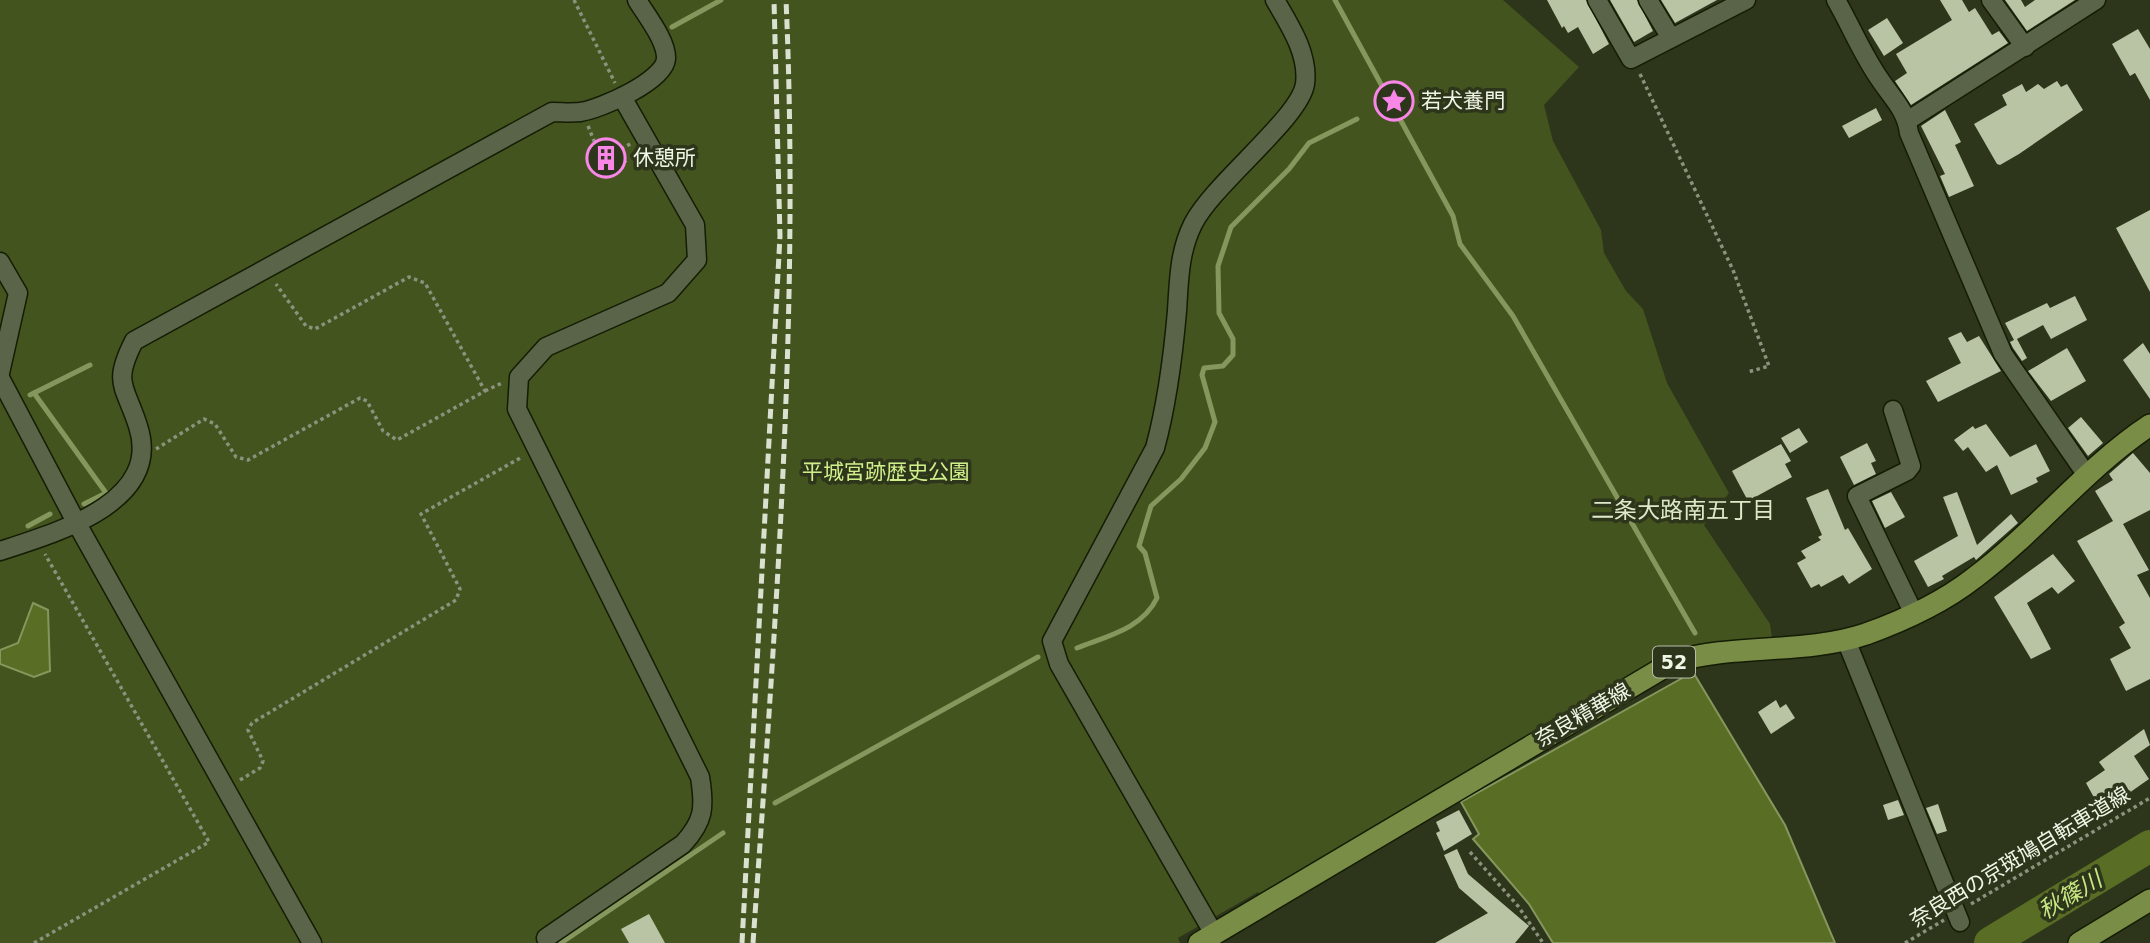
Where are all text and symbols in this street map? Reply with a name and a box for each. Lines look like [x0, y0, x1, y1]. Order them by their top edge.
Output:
place icon: 若犬養門 [1373, 80, 1415, 122]
place label: 若犬養門 [1421, 89, 1505, 113]
building icon: 休憩所 [585, 137, 627, 179]
place label: 休憩所 [633, 146, 696, 170]
park label: 平城宮跡歴史公園 [802, 460, 970, 484]
district label: 二条大路南五丁目 [1591, 497, 1775, 523]
road number: 52 [1653, 646, 1695, 678]
street label: 奈良精華線 [1532, 678, 1634, 752]
street label: 奈良西の京斑鳩自転車道線 [1906, 782, 2134, 932]
water label: 秋篠川 [2034, 865, 2109, 924]

